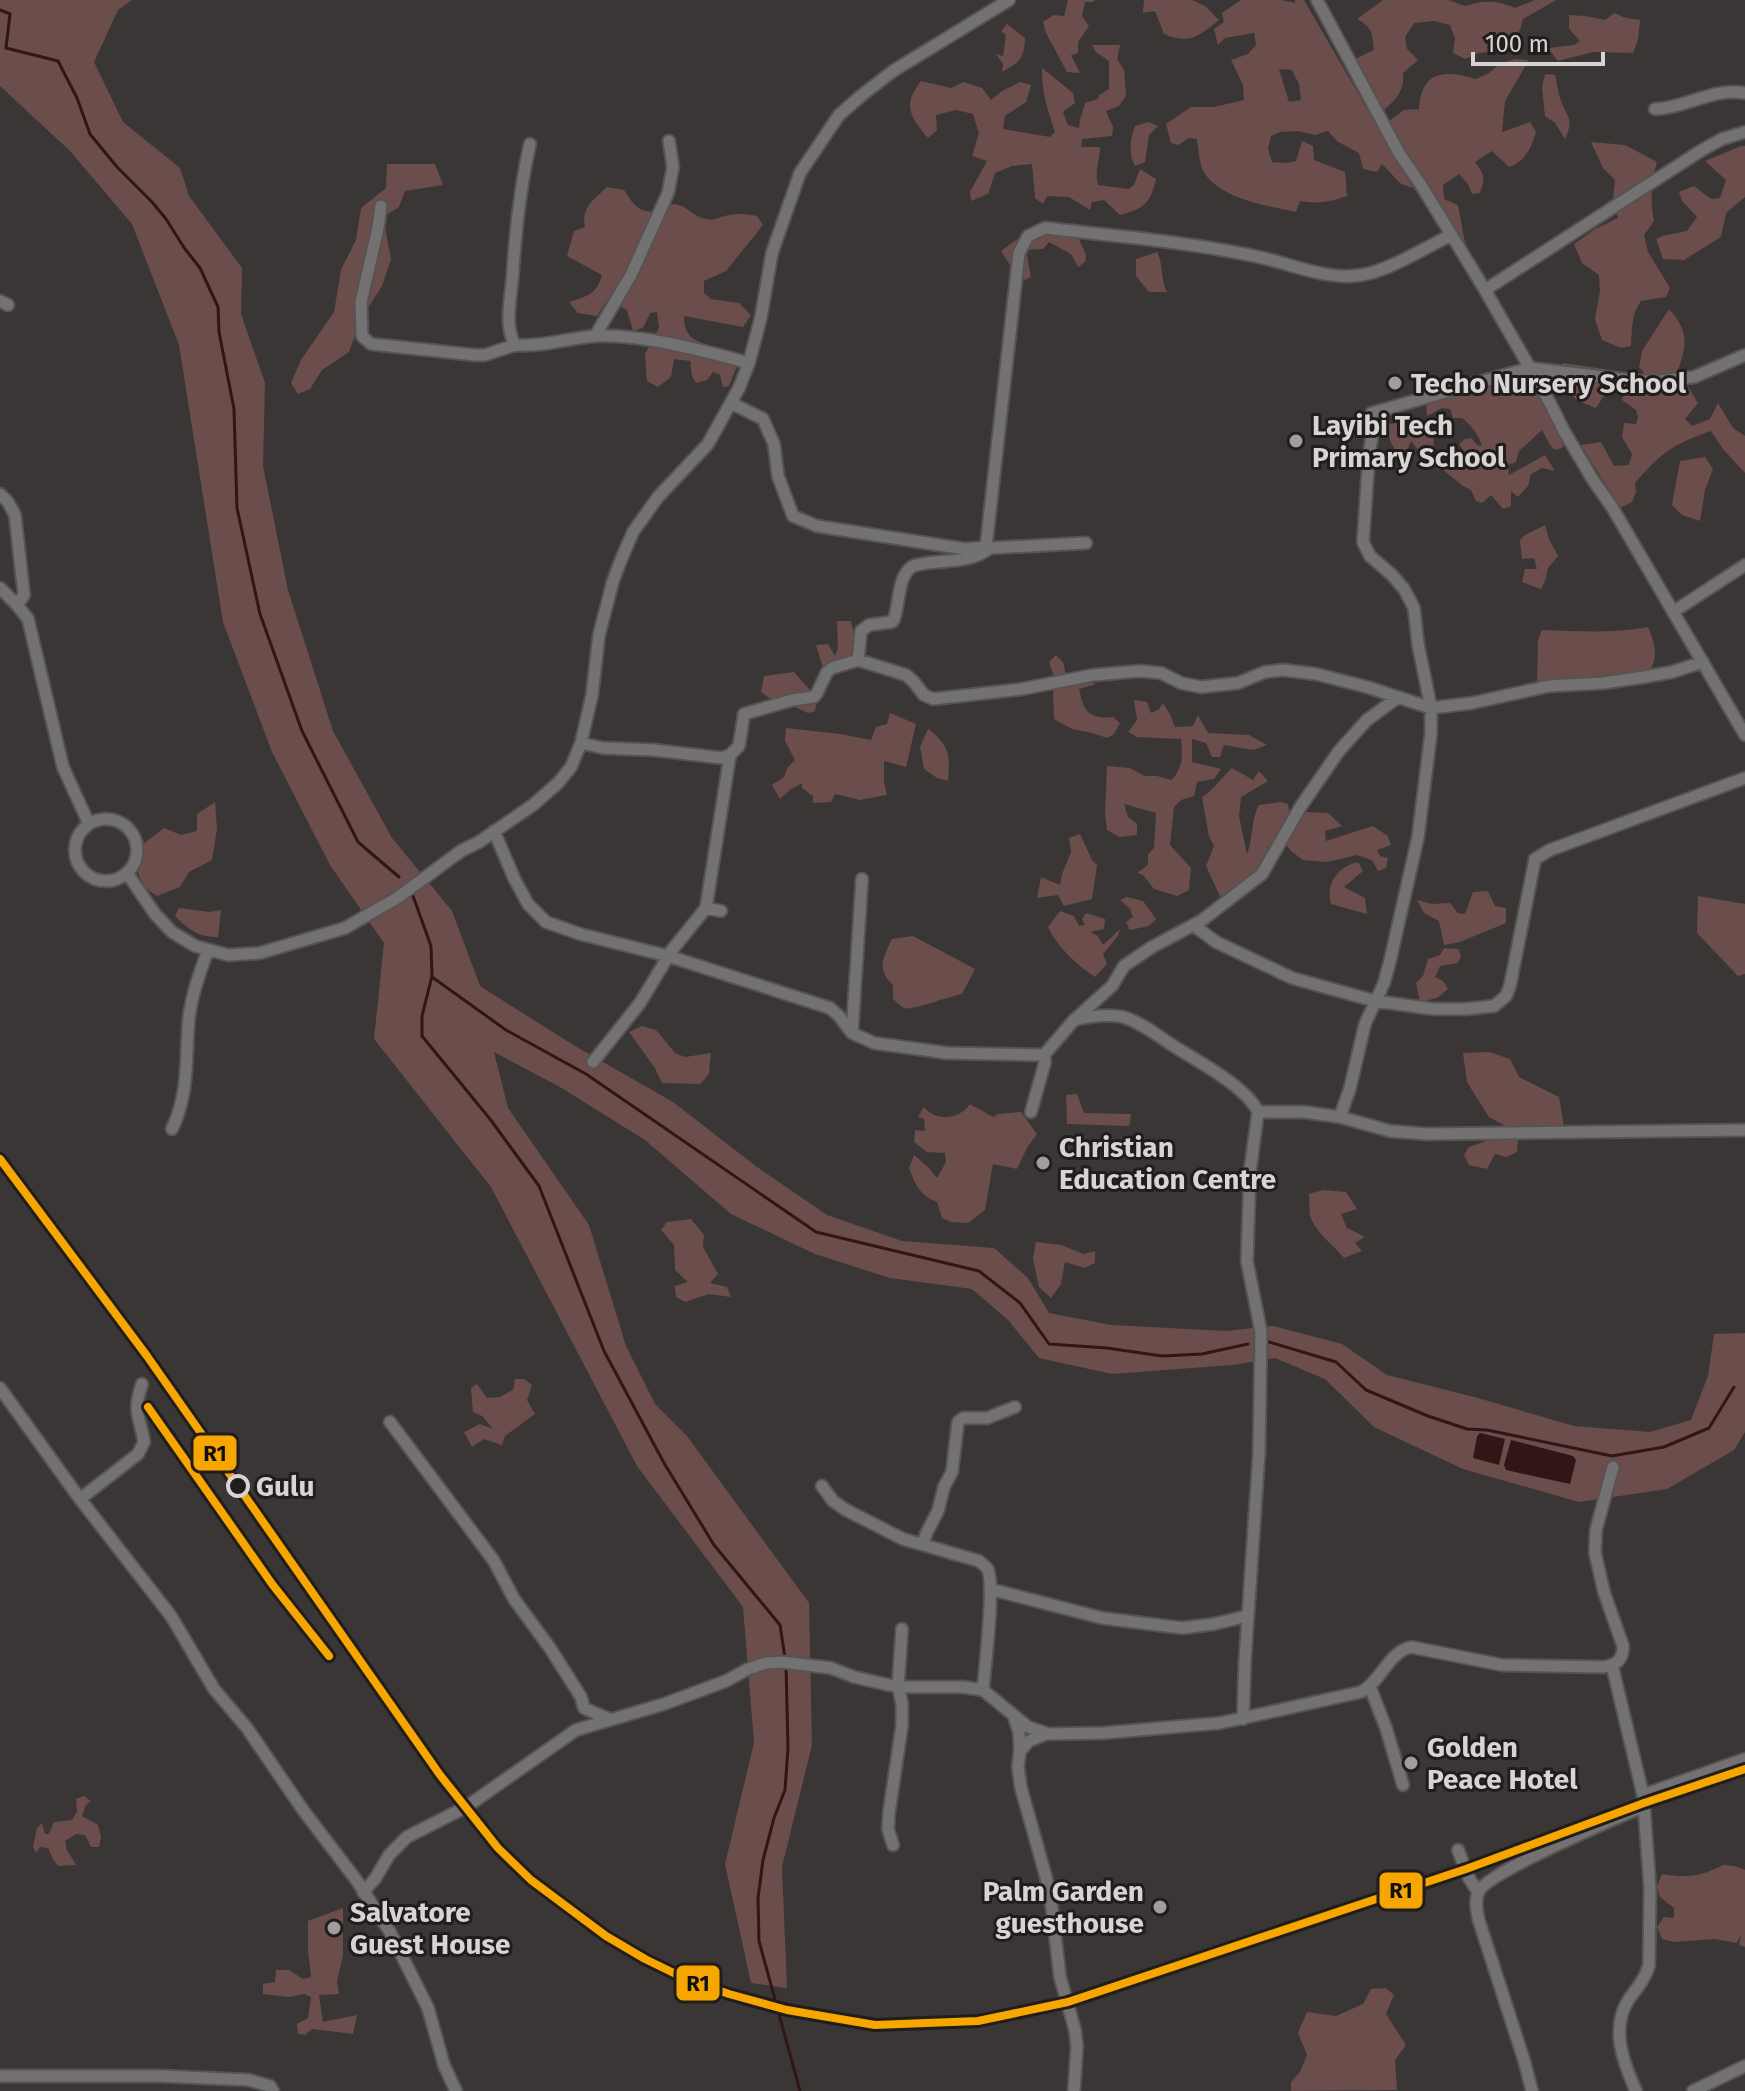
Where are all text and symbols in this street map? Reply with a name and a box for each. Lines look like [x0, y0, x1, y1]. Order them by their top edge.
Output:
scale bar [1473, 16, 1603, 66]
text: 100 m [1485, 30, 1549, 58]
place label: Techo Nursery School [1411, 367, 1687, 400]
marker: Techo Nursery School [1386, 374, 1404, 392]
place label: Layibi Tech Primary School [1312, 409, 1506, 474]
marker: Layibi Tech Primary School [1287, 432, 1305, 450]
place label: Christian Education Centre [1059, 1131, 1276, 1196]
marker: Christian Education Centre [1034, 1154, 1052, 1172]
line badge: R1 [192, 1434, 238, 1472]
text: R1 [203, 1440, 227, 1467]
place label: Gulu [256, 1470, 314, 1503]
marker: Gulu [227, 1475, 249, 1497]
place label: Golden Peace Hotel [1427, 1731, 1578, 1796]
marker: Golden Peace Hotel [1402, 1754, 1420, 1772]
line badge: R1 [1378, 1871, 1424, 1910]
place label: Palm Garden guesthouse [983, 1875, 1144, 1940]
text: R1 [1389, 1877, 1413, 1904]
place label: Salvatore Guest House [350, 1896, 511, 1961]
marker: Palm Garden guesthouse [1151, 1898, 1169, 1916]
marker: Salvatore Guest House [325, 1919, 343, 1937]
line badge: R1 [675, 1964, 721, 2002]
text: R1 [686, 1970, 710, 1997]

